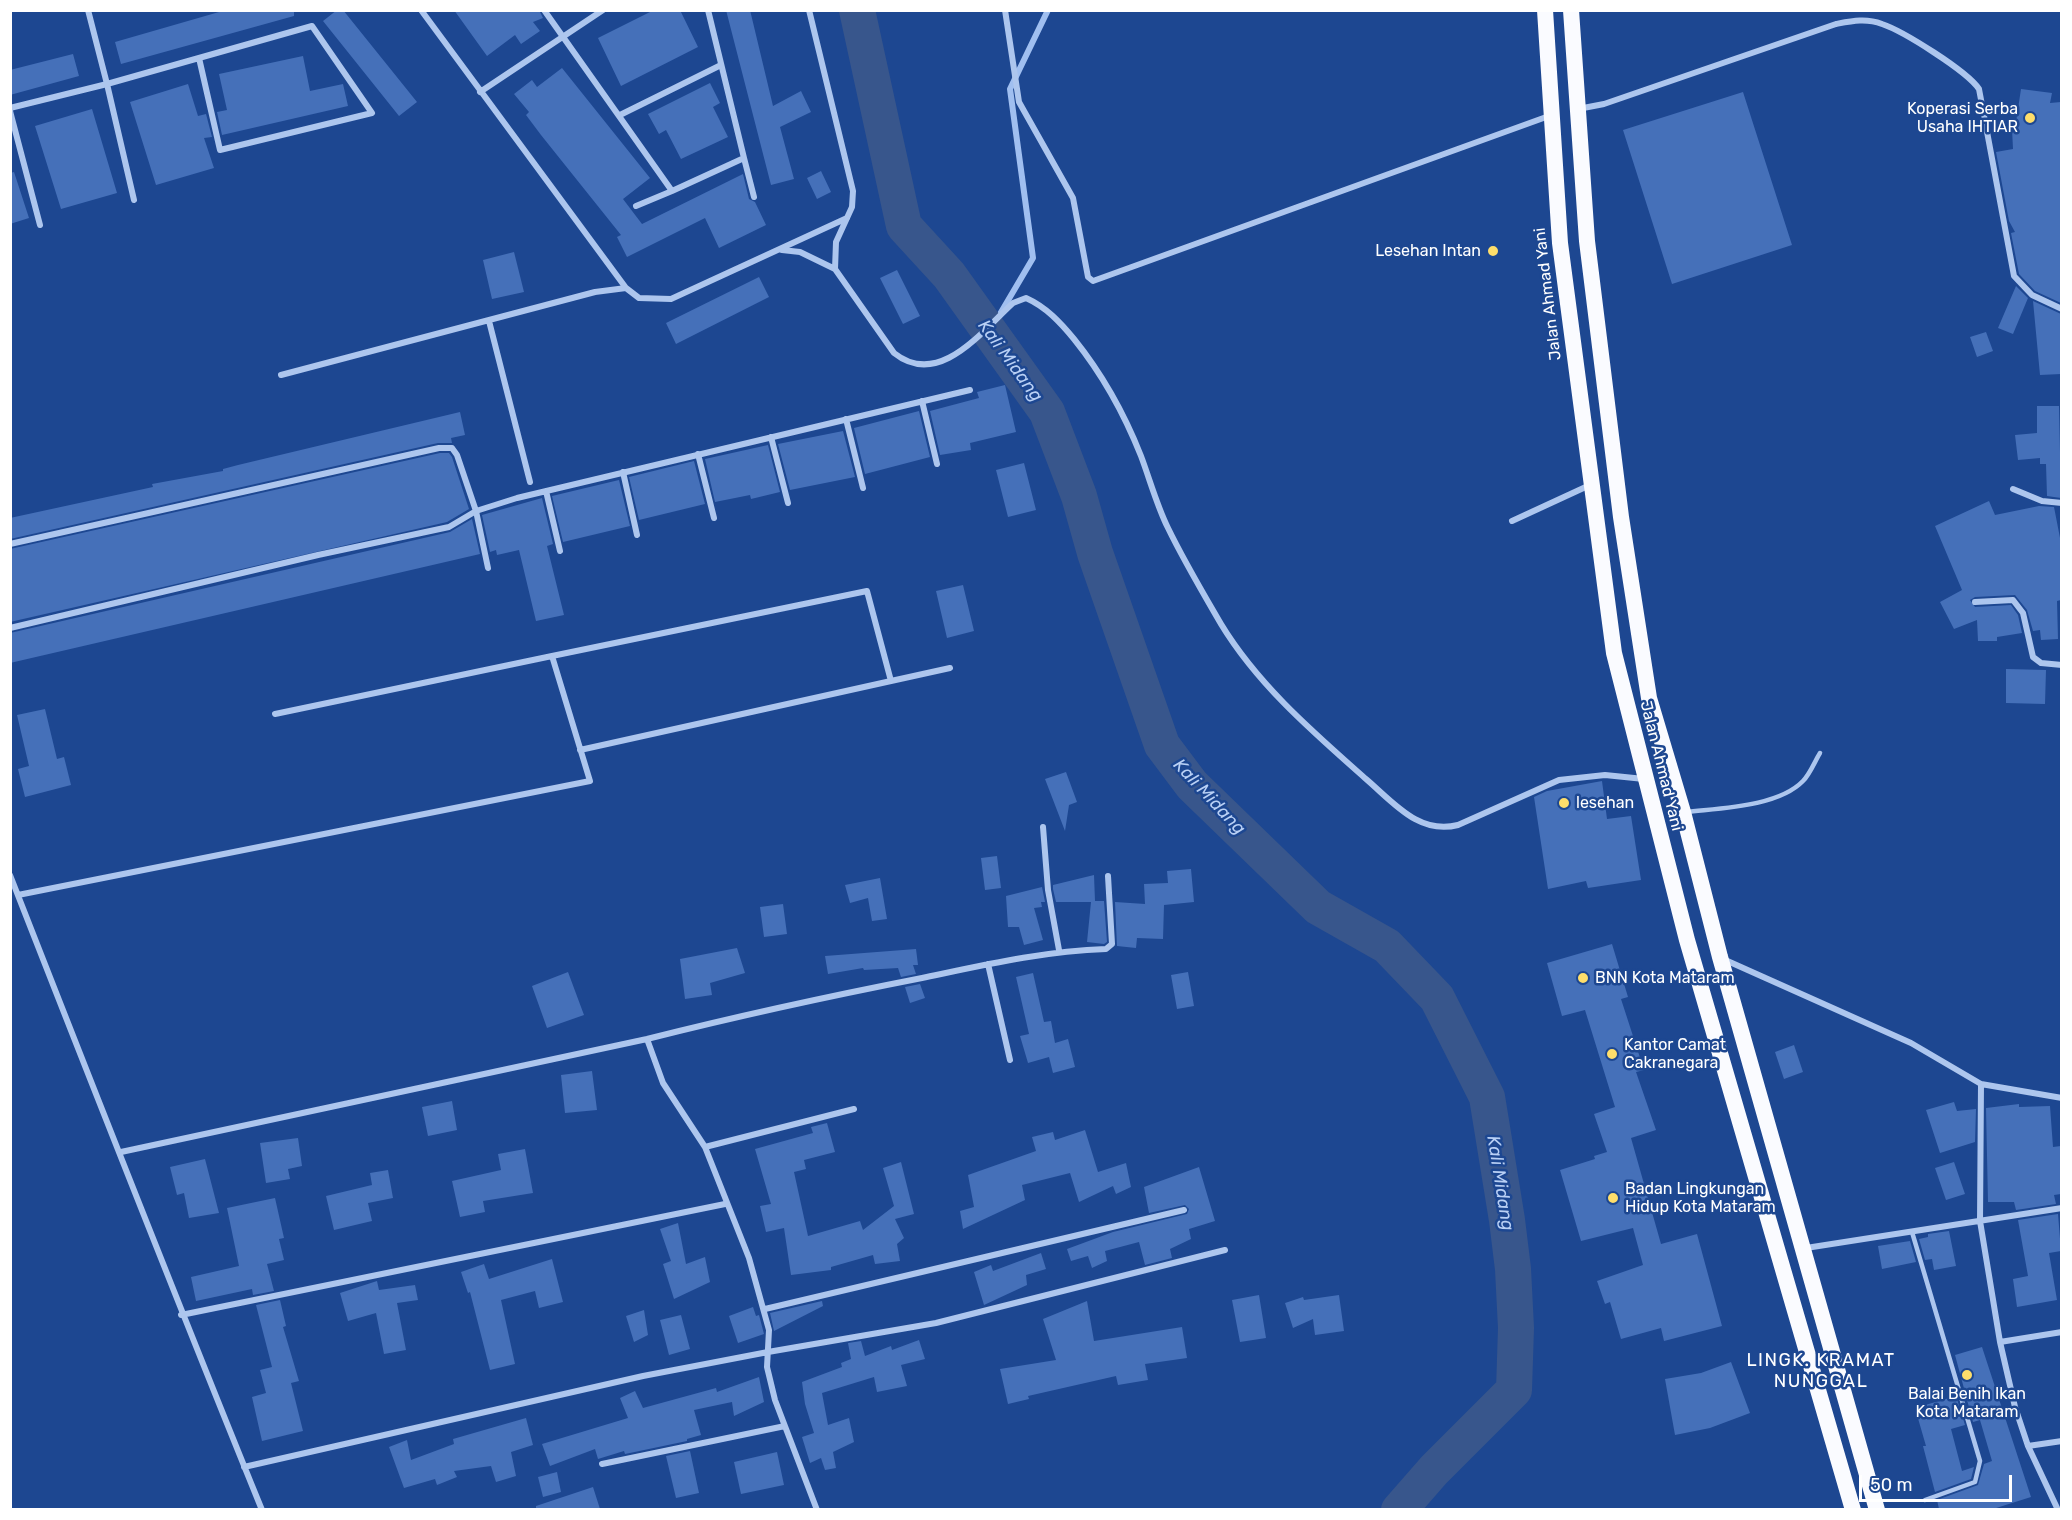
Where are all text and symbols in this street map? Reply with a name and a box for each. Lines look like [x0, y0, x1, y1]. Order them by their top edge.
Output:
place label: Koperasi Serba Usaha IHTIAR [1907, 99, 2018, 137]
marker: Koperasi Serba Usaha IHTIAR [2023, 111, 2037, 125]
street label: Jalan Ahmad Yani [1530, 227, 1566, 361]
place label: Lesehan Intan [1375, 241, 1481, 261]
marker: Lesehan Intan [1486, 244, 1500, 258]
water label: Kali Midang [973, 316, 1047, 406]
street label: Jalan Ahmad Yani [1636, 699, 1686, 833]
water label: Kali Midang [1168, 755, 1250, 839]
place label: lesehan [1576, 793, 1634, 813]
marker: lesehan [1557, 796, 1571, 810]
place label: BNN Kota Mataram [1595, 968, 1735, 988]
marker: BNN Kota Mataram [1576, 971, 1590, 985]
place label: Kantor Camat Cakranegara [1624, 1035, 1726, 1073]
marker: Kantor Camat Cakranegara [1605, 1047, 1619, 1061]
water label: Kali Midang [1482, 1134, 1518, 1232]
place label: Badan Lingkungan Hidup Kota Mataram [1625, 1179, 1776, 1217]
marker: Badan Lingkungan Hidup Kota Mataram [1606, 1191, 1620, 1205]
district label: LINGK. KRAMAT NUNGGAL [1746, 1350, 1896, 1392]
marker: Balai Benih Ikan Kota Mataram [1960, 1368, 1974, 1382]
place label: Balai Benih Ikan Kota Mataram [1908, 1384, 2026, 1422]
scale bar [1862, 1463, 2015, 1501]
text: 50 m [1870, 1474, 1913, 1496]

